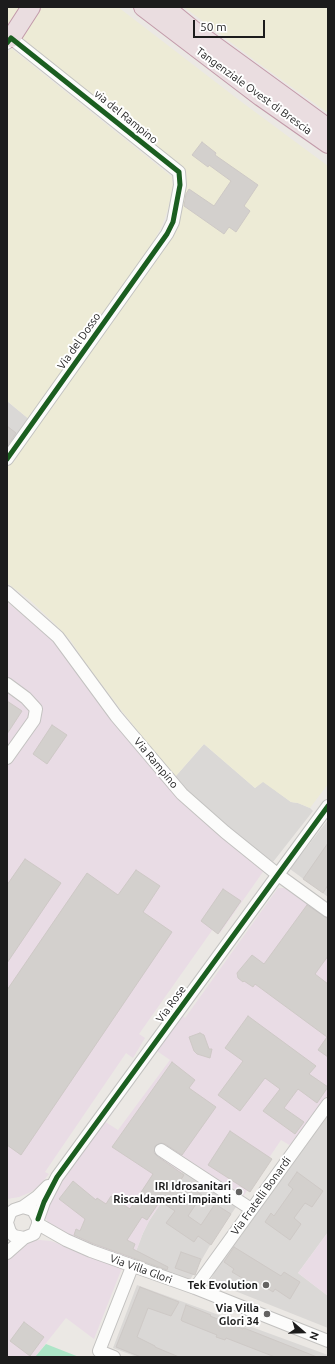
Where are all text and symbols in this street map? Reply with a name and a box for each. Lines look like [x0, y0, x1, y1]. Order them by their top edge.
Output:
scale bar [195, 12, 267, 38]
text: 50 m [200, 20, 227, 33]
street label: Tangenziale Ovest di Brescia [194, 45, 314, 137]
street label: via del Rampino [92, 87, 160, 147]
street label: Via del Dosso [55, 310, 103, 372]
street label: Via Rampino [131, 735, 181, 791]
street label: Via Rose [153, 983, 189, 1025]
street label: Via Fratelli Bonardi [228, 1154, 294, 1238]
place label: IRI Idrosanitari Riscaldamenti Impianti [113, 1179, 231, 1205]
marker: IRI Idrosanitari Riscaldamenti Impianti [234, 1187, 244, 1197]
street label: Via Villa Glori [108, 1252, 174, 1286]
place label: Tek Evolution [188, 1278, 258, 1292]
marker: Tek Evolution [261, 1280, 271, 1290]
place label: Via Villa Glori 34 [215, 1301, 259, 1327]
marker: Via Villa Glori 34 [262, 1309, 272, 1319]
north arrow [283, 1312, 323, 1352]
text: N [307, 1330, 321, 1342]

